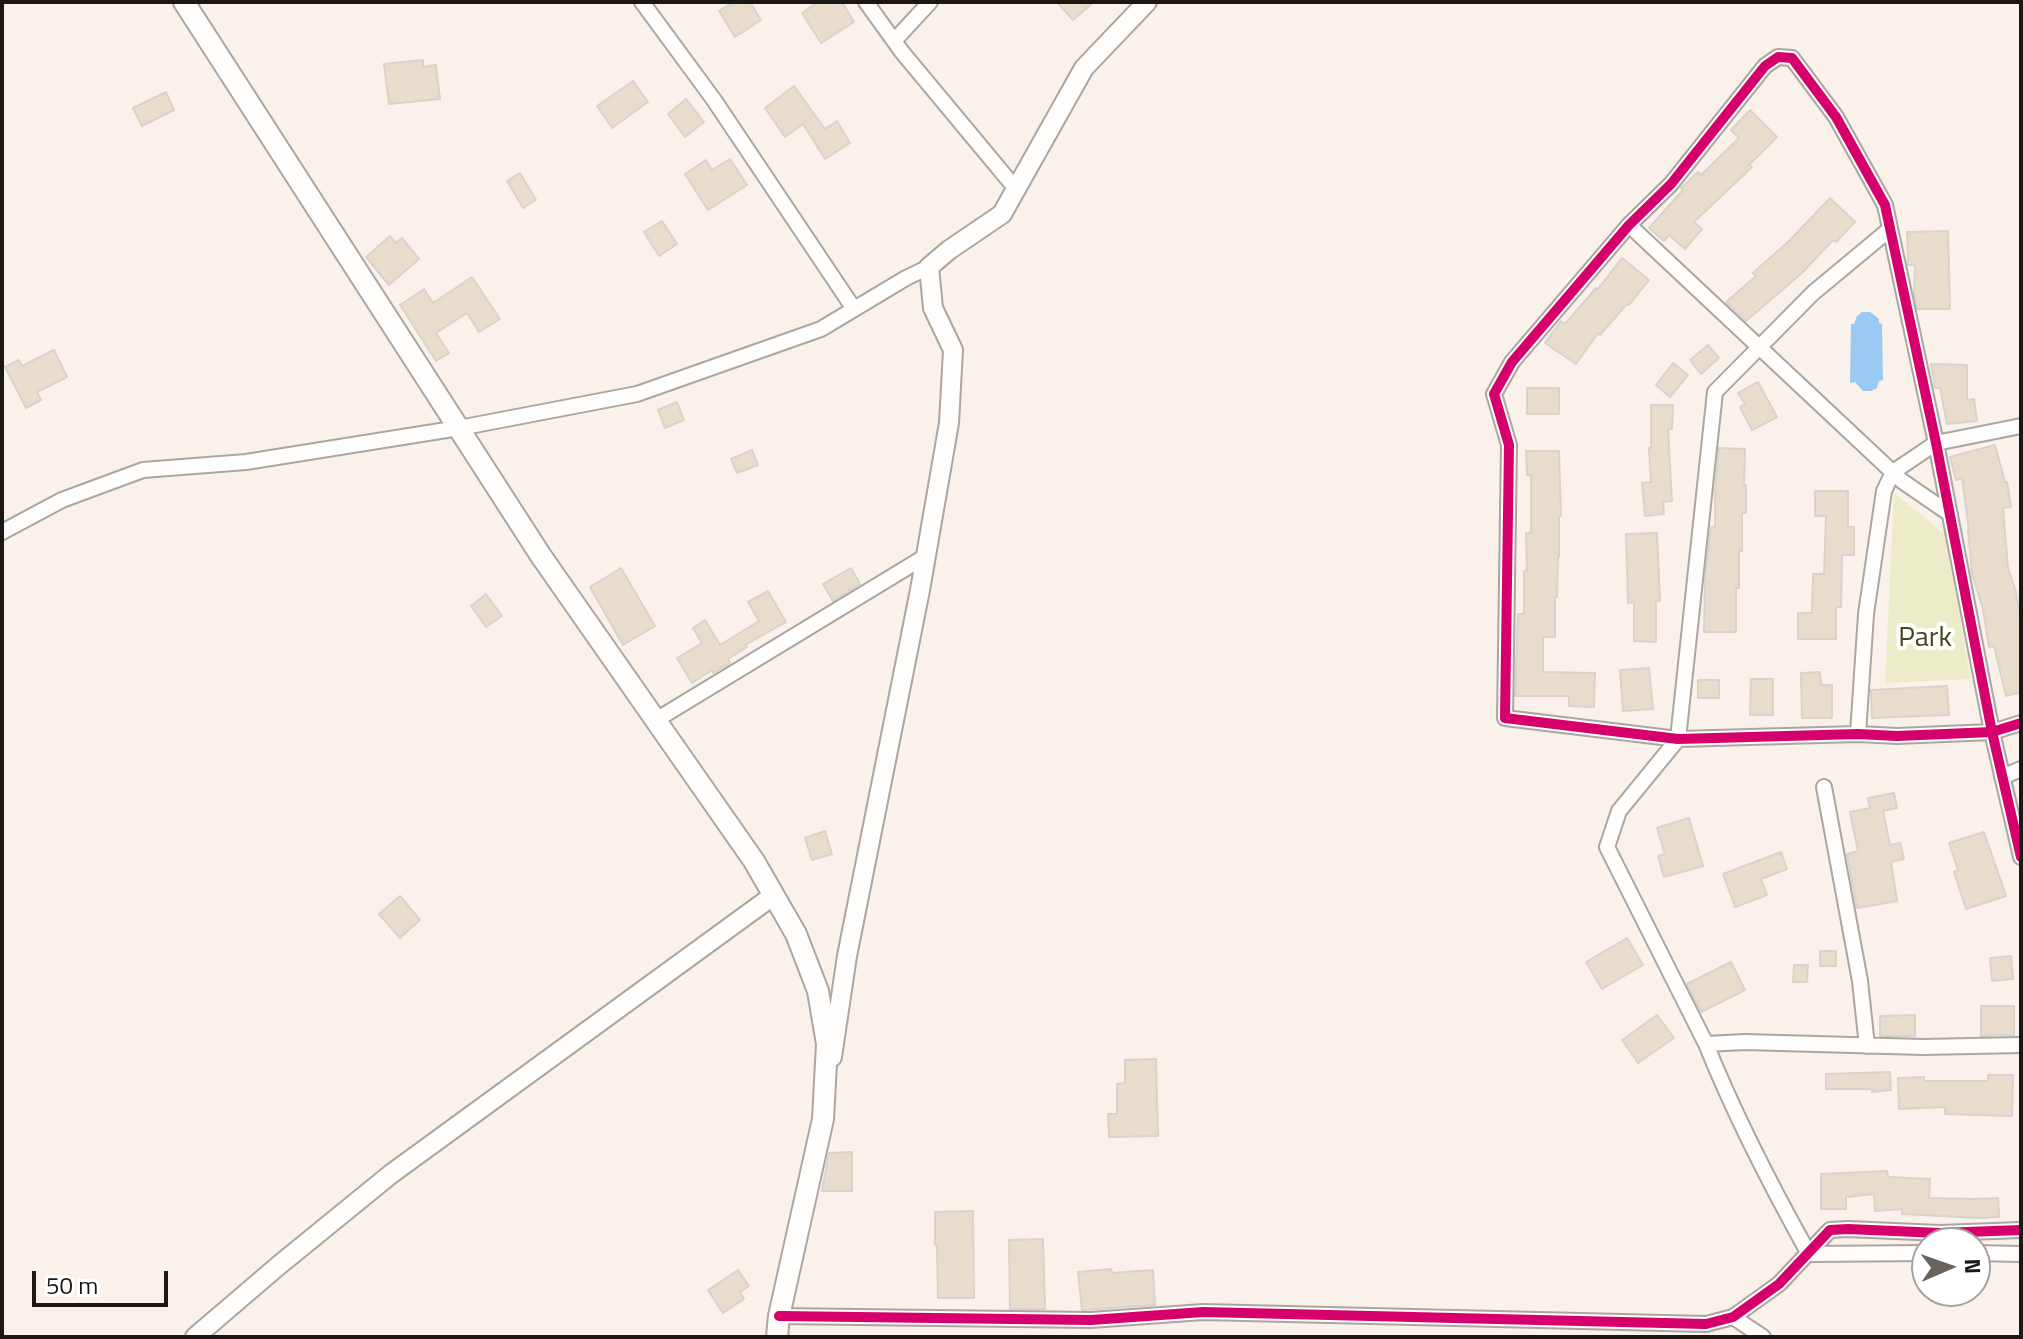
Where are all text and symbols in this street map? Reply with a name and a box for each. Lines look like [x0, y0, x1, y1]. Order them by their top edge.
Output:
park label: Park [1898, 622, 1952, 656]
north arrow [1911, 1227, 1991, 1307]
scale bar [36, 1255, 172, 1305]
text: N [1956, 1258, 1990, 1274]
text: 50 m [46, 1267, 98, 1303]

